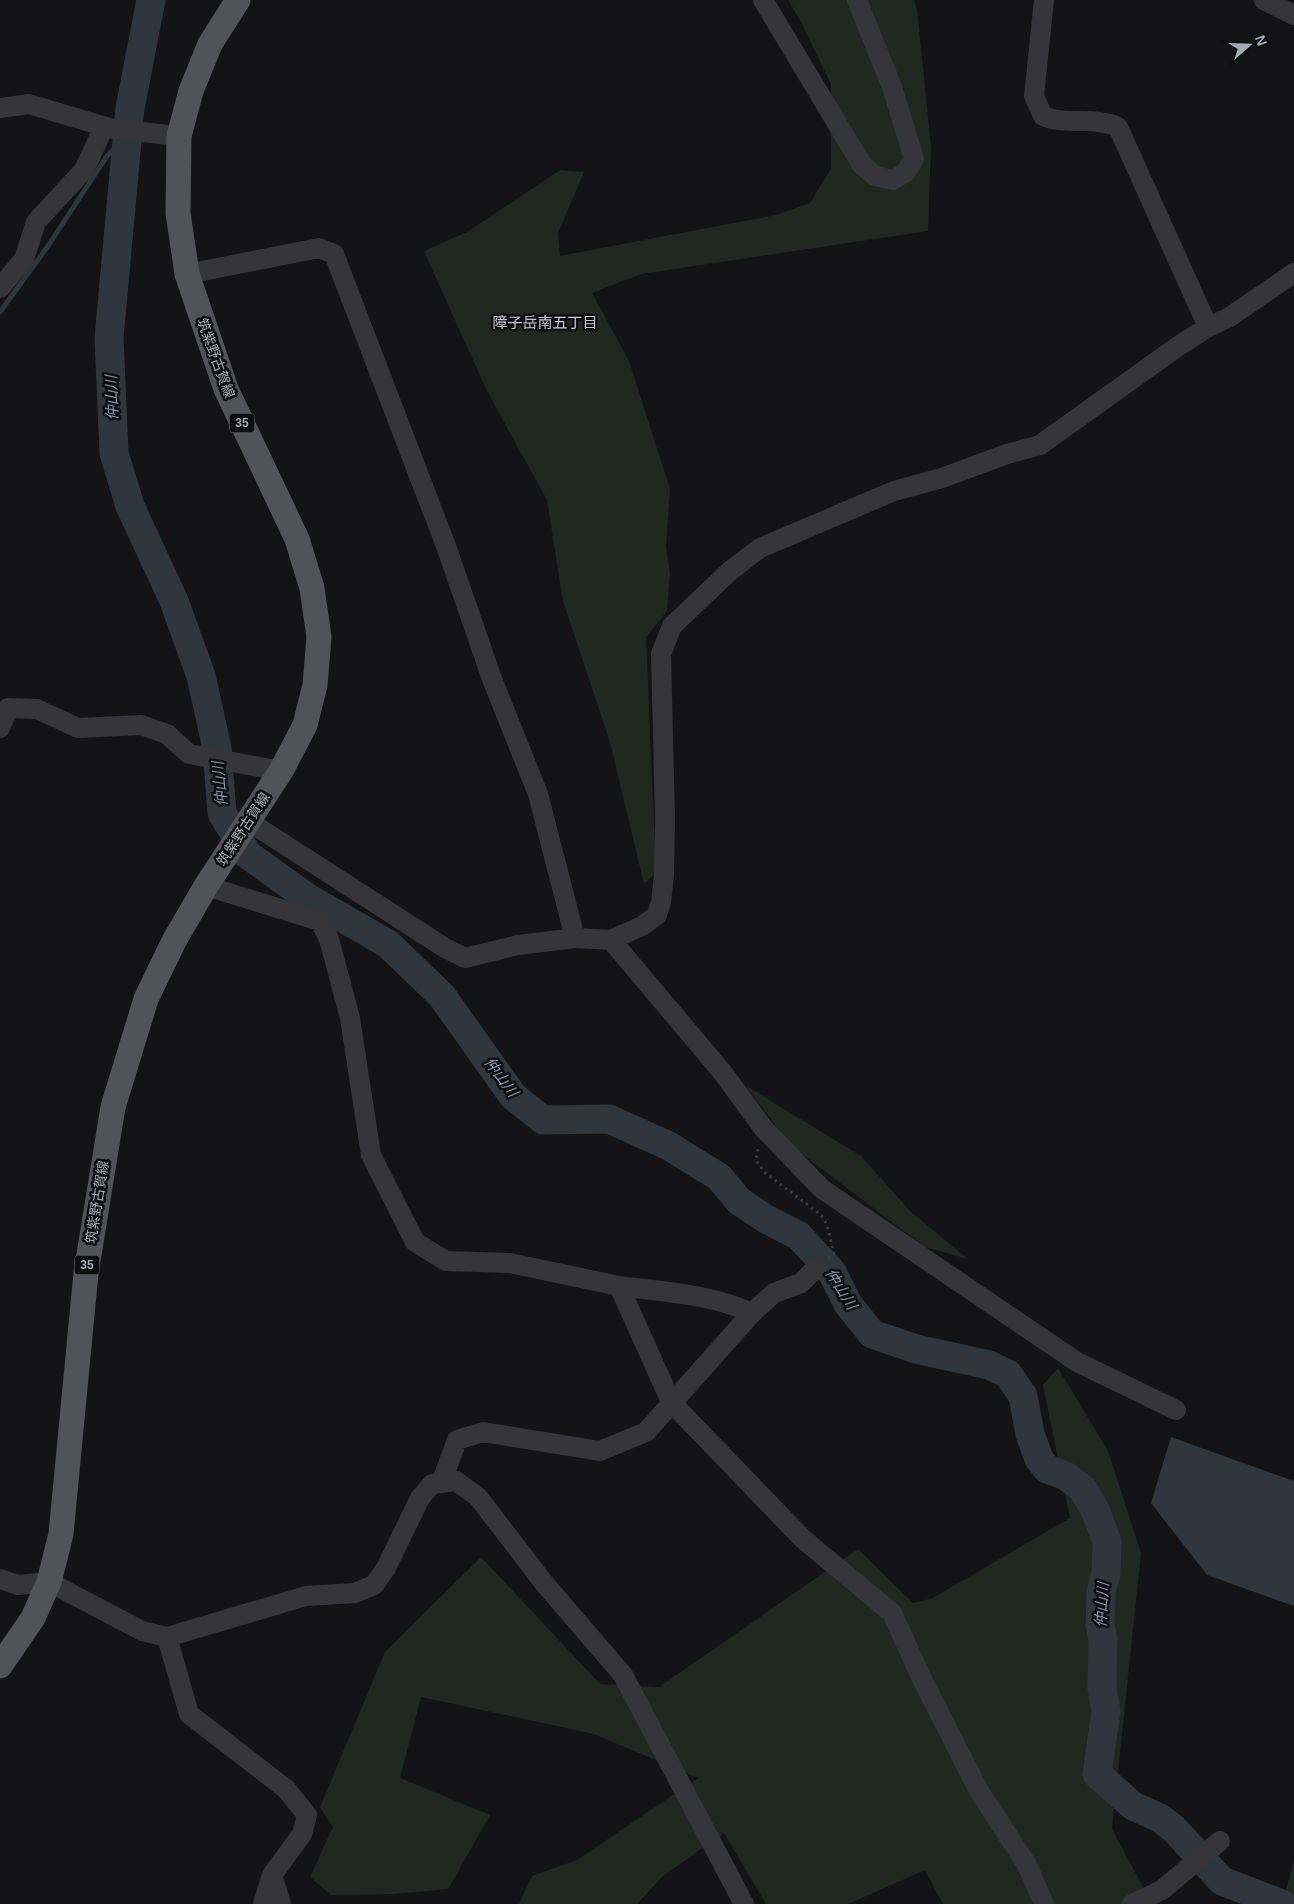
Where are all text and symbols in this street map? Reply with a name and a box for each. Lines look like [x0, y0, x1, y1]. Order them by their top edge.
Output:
north arrow [1224, 20, 1274, 70]
text: N [1252, 33, 1270, 48]
district label: 障子岳南五丁目 [492, 314, 598, 331]
street label: 筑紫野古賀線 [194, 316, 238, 400]
water label: 仲山川 [102, 373, 121, 421]
road number: 35 [230, 413, 254, 432]
water label: 仲山川 [209, 759, 230, 807]
street label: 筑紫野古賀線 [213, 789, 273, 869]
water label: 仲山川 [481, 1054, 523, 1101]
street label: 筑紫野古賀線 [83, 1159, 111, 1245]
road number: 35 [74, 1256, 100, 1274]
water label: 仲山川 [822, 1265, 862, 1314]
water label: 仲山川 [1091, 1580, 1112, 1628]

